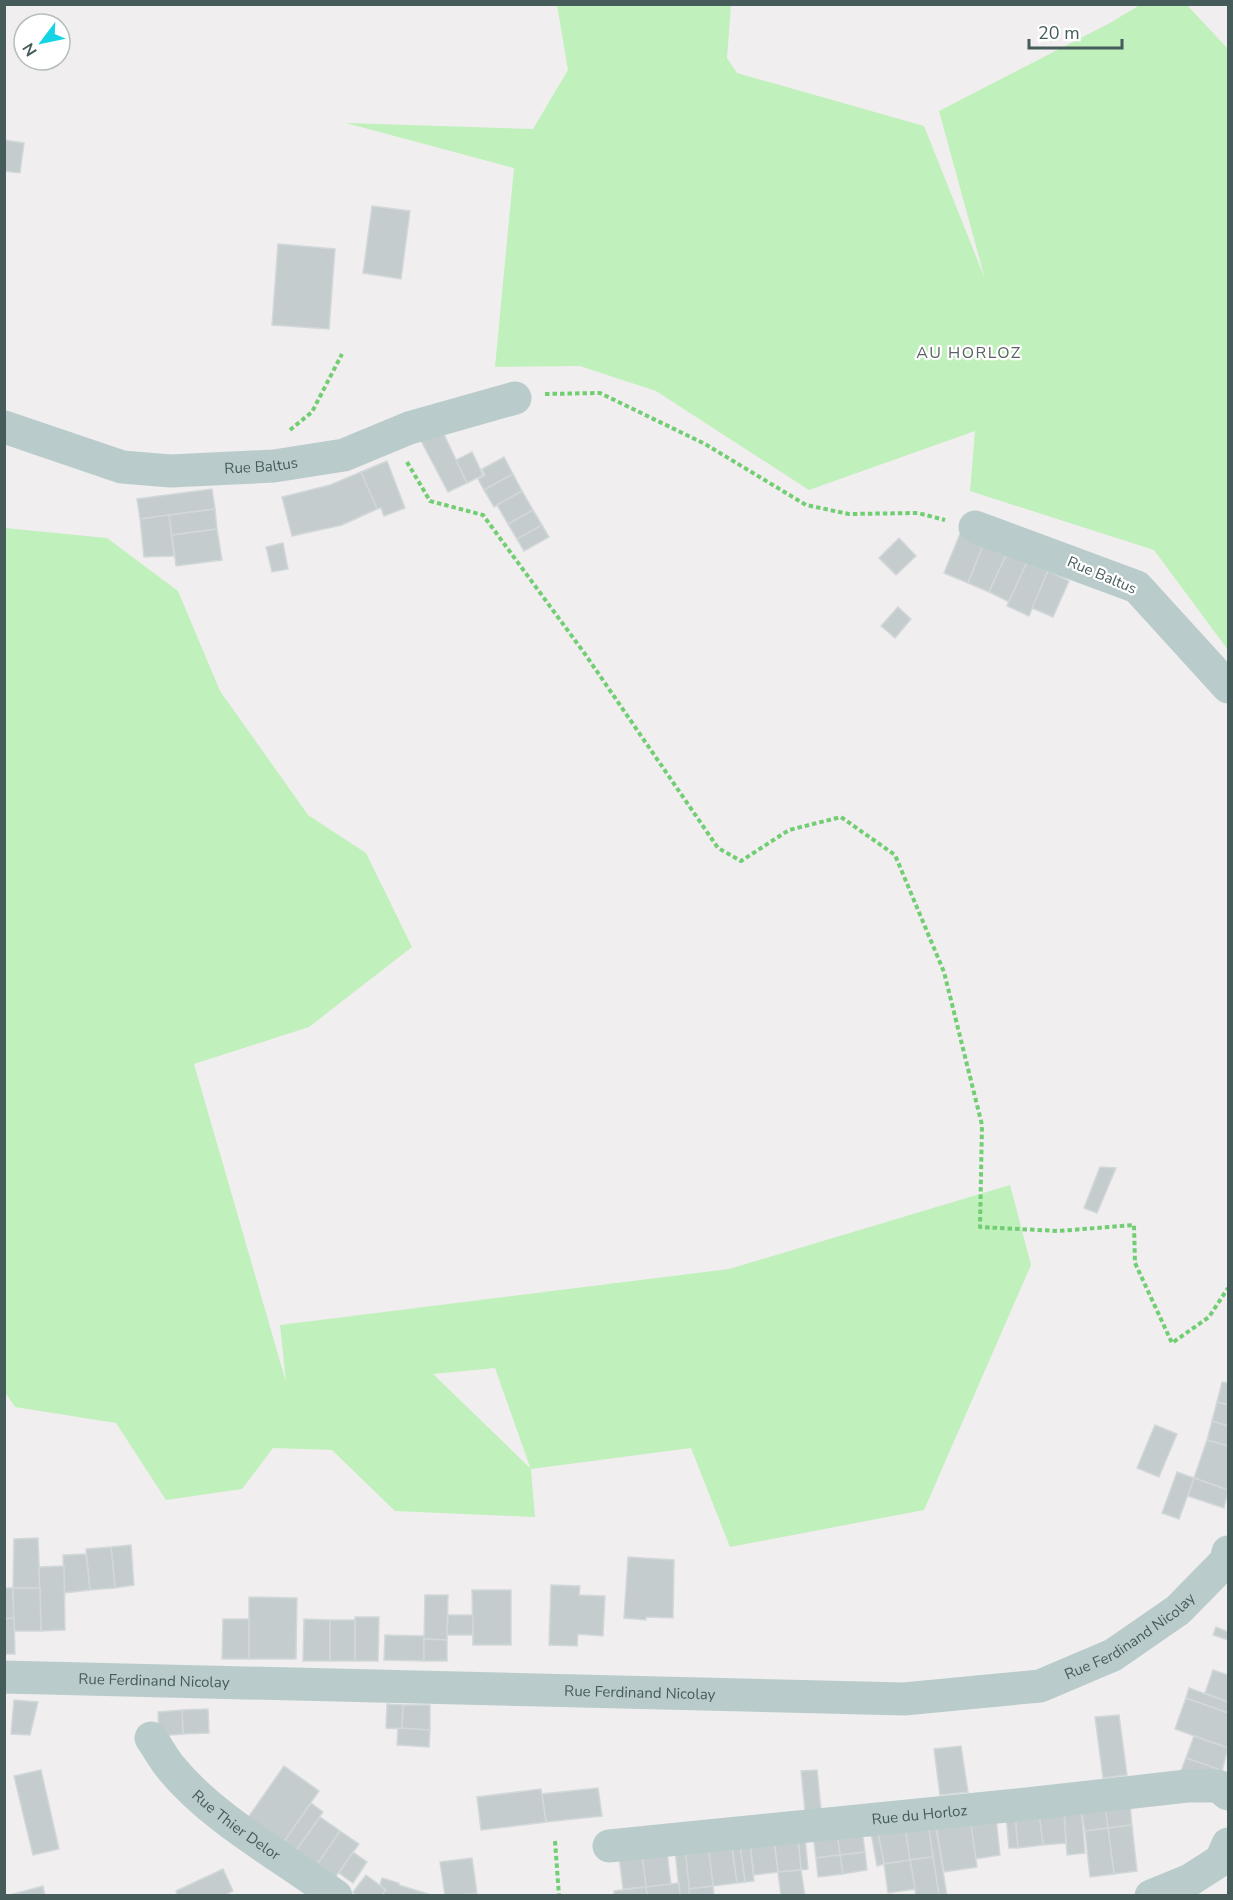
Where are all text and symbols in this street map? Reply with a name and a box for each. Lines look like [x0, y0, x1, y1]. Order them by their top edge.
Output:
north arrow [12, 12, 72, 72]
scale bar [1029, 12, 1122, 50]
text: 20 m [1038, 21, 1080, 45]
text: N [18, 39, 43, 60]
district label: AU HORLOZ [916, 342, 1022, 364]
street label: Rue Baltus [224, 452, 299, 478]
street label: Rue Baltus [1064, 551, 1140, 599]
street label: Rue Ferdinand Nicolay [1061, 1588, 1200, 1684]
street label: Rue Ferdinand Nicolay [78, 1669, 230, 1693]
street label: Rue Ferdinand Nicolay [564, 1681, 716, 1704]
street label: Rue Thier Delor [188, 1785, 285, 1865]
street label: Rue du Horloz [871, 1800, 968, 1830]

